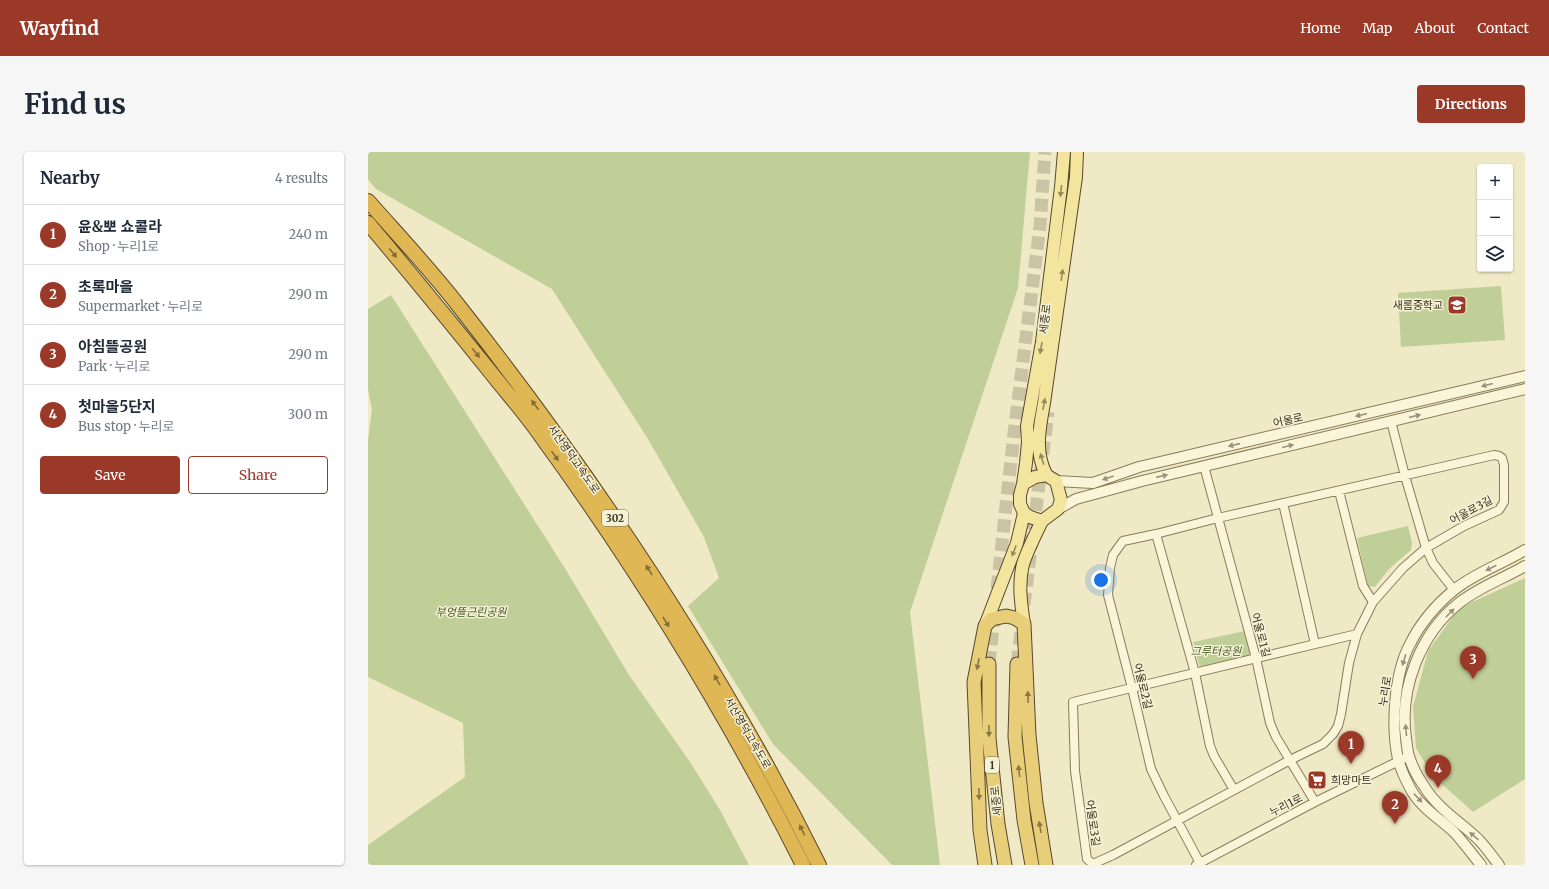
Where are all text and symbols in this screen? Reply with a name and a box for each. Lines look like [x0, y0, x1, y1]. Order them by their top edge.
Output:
text: Wayfind [20, 16, 99, 40]
text: Home [1300, 19, 1341, 37]
text: Map [1363, 19, 1392, 37]
text: About [1414, 19, 1455, 37]
text: Contact [1477, 19, 1529, 37]
button: Directions [1417, 85, 1525, 123]
text: Find us [24, 86, 126, 122]
map controls [1477, 164, 1513, 272]
button: + [1477, 164, 1513, 200]
text: Nearby [40, 167, 100, 189]
text: 4 results [275, 170, 328, 187]
one-way arrow [1057, 185, 1064, 197]
button: − [1477, 200, 1513, 236]
text: 윤&뽀 쇼콜라 [78, 217, 162, 236]
text: 1 [50, 226, 56, 243]
text: 240 m [288, 226, 328, 243]
button: layers [1477, 236, 1513, 272]
text: Shop · 누리1로 [78, 238, 159, 255]
one-way arrow [389, 247, 398, 258]
one-way arrow [1059, 269, 1066, 281]
text: 초록마을 [78, 277, 133, 296]
text: 2 [49, 286, 57, 303]
text: 290 m [288, 286, 328, 303]
school or university icon: 새롬중학교 [1446, 294, 1468, 316]
text: Supermarket · 누리로 [78, 298, 203, 315]
place label: 새롬중학교 [1392, 298, 1443, 312]
street label: 세종로 [1036, 303, 1054, 335]
text: 아침뜰공원 [78, 337, 147, 356]
one-way arrow [1038, 342, 1044, 354]
text: 3 [49, 346, 57, 363]
text: 290 m [288, 346, 328, 363]
one-way arrow [471, 348, 480, 359]
text: Park · 누리로 [78, 358, 150, 375]
one-way arrow [1481, 383, 1493, 389]
text: 첫마을5단지 [78, 397, 156, 416]
one-way arrow [1041, 398, 1047, 410]
one-way arrow [531, 400, 539, 411]
text: 4 [49, 406, 57, 423]
text: 300 m [288, 406, 328, 423]
street label: 어울로 [1272, 410, 1304, 430]
one-way arrow [1409, 412, 1421, 418]
one-way arrow [1354, 413, 1367, 419]
text: Bus stop · 누리로 [78, 418, 175, 435]
street label: 서산영덕고속도로 [545, 422, 603, 496]
one-way arrow [1228, 442, 1240, 448]
one-way arrow [1283, 443, 1295, 449]
one-way arrow [551, 451, 559, 461]
one-way arrow [1038, 453, 1044, 465]
button: Save [40, 456, 180, 494]
button: Share [188, 456, 328, 494]
one-way arrow [1156, 473, 1168, 479]
one-way arrow [1102, 475, 1114, 481]
street label: 어울로3길 [1447, 493, 1495, 527]
road number: 302 [602, 510, 628, 526]
one-way arrow [1010, 545, 1016, 557]
one-way arrow [645, 565, 653, 575]
one-way arrow [1485, 565, 1497, 572]
your location [1091, 570, 1111, 590]
park label: 부엉뜰근린공원 [436, 605, 507, 619]
one-way arrow [1445, 607, 1454, 618]
street label: 어울로1길 [1248, 611, 1274, 659]
one-way arrow [663, 616, 670, 628]
park label: 그루터공원 [1191, 644, 1242, 658]
pin: 3 [1460, 646, 1486, 679]
one-way arrow [1401, 654, 1407, 666]
one-way arrow [974, 658, 980, 670]
street label: 어울로2길 [1131, 661, 1155, 711]
one-way arrow [714, 674, 721, 686]
street label: 누리로 [1376, 675, 1394, 707]
one-way arrow [1025, 690, 1031, 703]
street label: 서산영덕고속도로 [722, 694, 774, 772]
one-way arrow [1402, 724, 1409, 736]
one-way arrow [986, 725, 992, 738]
pin: 1 [1338, 731, 1364, 764]
pin: 4 [1425, 755, 1451, 788]
road number: 1 [985, 757, 999, 773]
one-way arrow [1016, 765, 1022, 777]
supermarket icon: 희망마트 [1306, 769, 1328, 791]
place label: 희망마트 [1331, 773, 1371, 787]
street label: 세종로 [987, 785, 1005, 817]
one-way arrow [976, 788, 982, 801]
street label: 누리1로 [1267, 791, 1305, 819]
pin: 2 [1382, 791, 1408, 824]
one-way arrow [1413, 793, 1422, 803]
street label: 어울로3길 [1083, 799, 1103, 847]
one-way arrow [1037, 820, 1043, 833]
one-way arrow [799, 824, 805, 836]
one-way arrow [1468, 831, 1479, 840]

